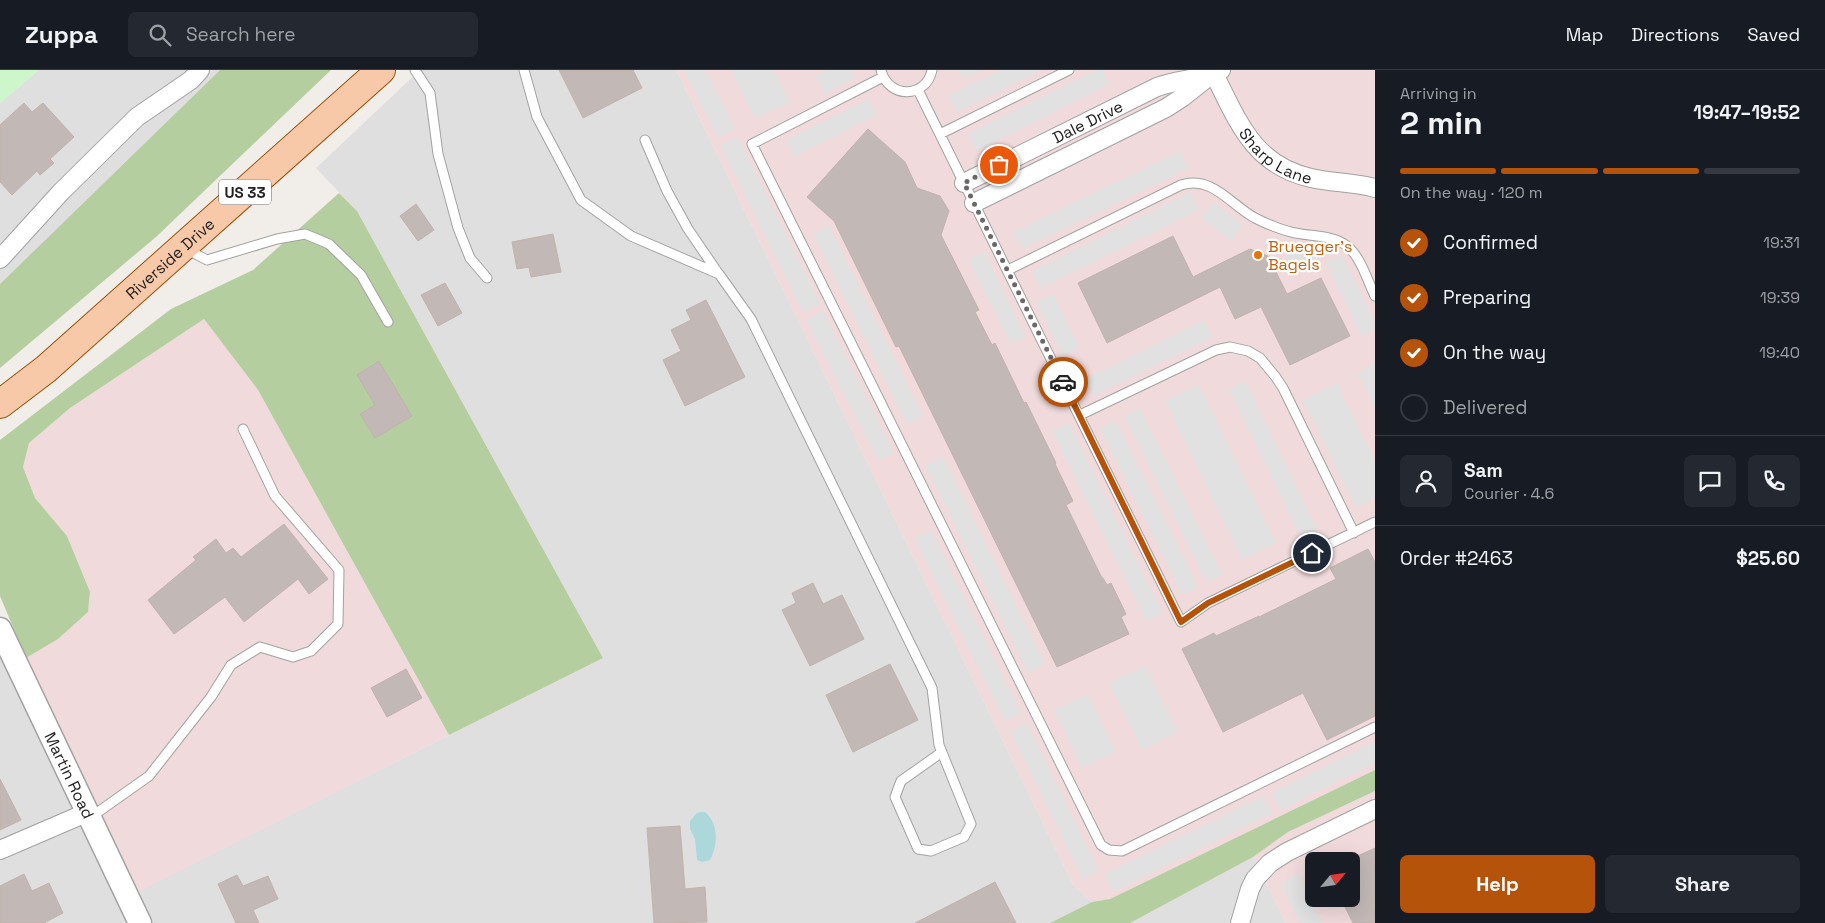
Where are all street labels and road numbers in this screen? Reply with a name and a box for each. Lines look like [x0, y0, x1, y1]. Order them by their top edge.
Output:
street label: Dale Drive [1049, 95, 1126, 148]
street label: Sharp Lane [1235, 124, 1314, 188]
road number: US 33 [219, 180, 271, 204]
street label: Riverside Drive [121, 213, 219, 304]
street label: Martin Road [40, 728, 99, 822]

